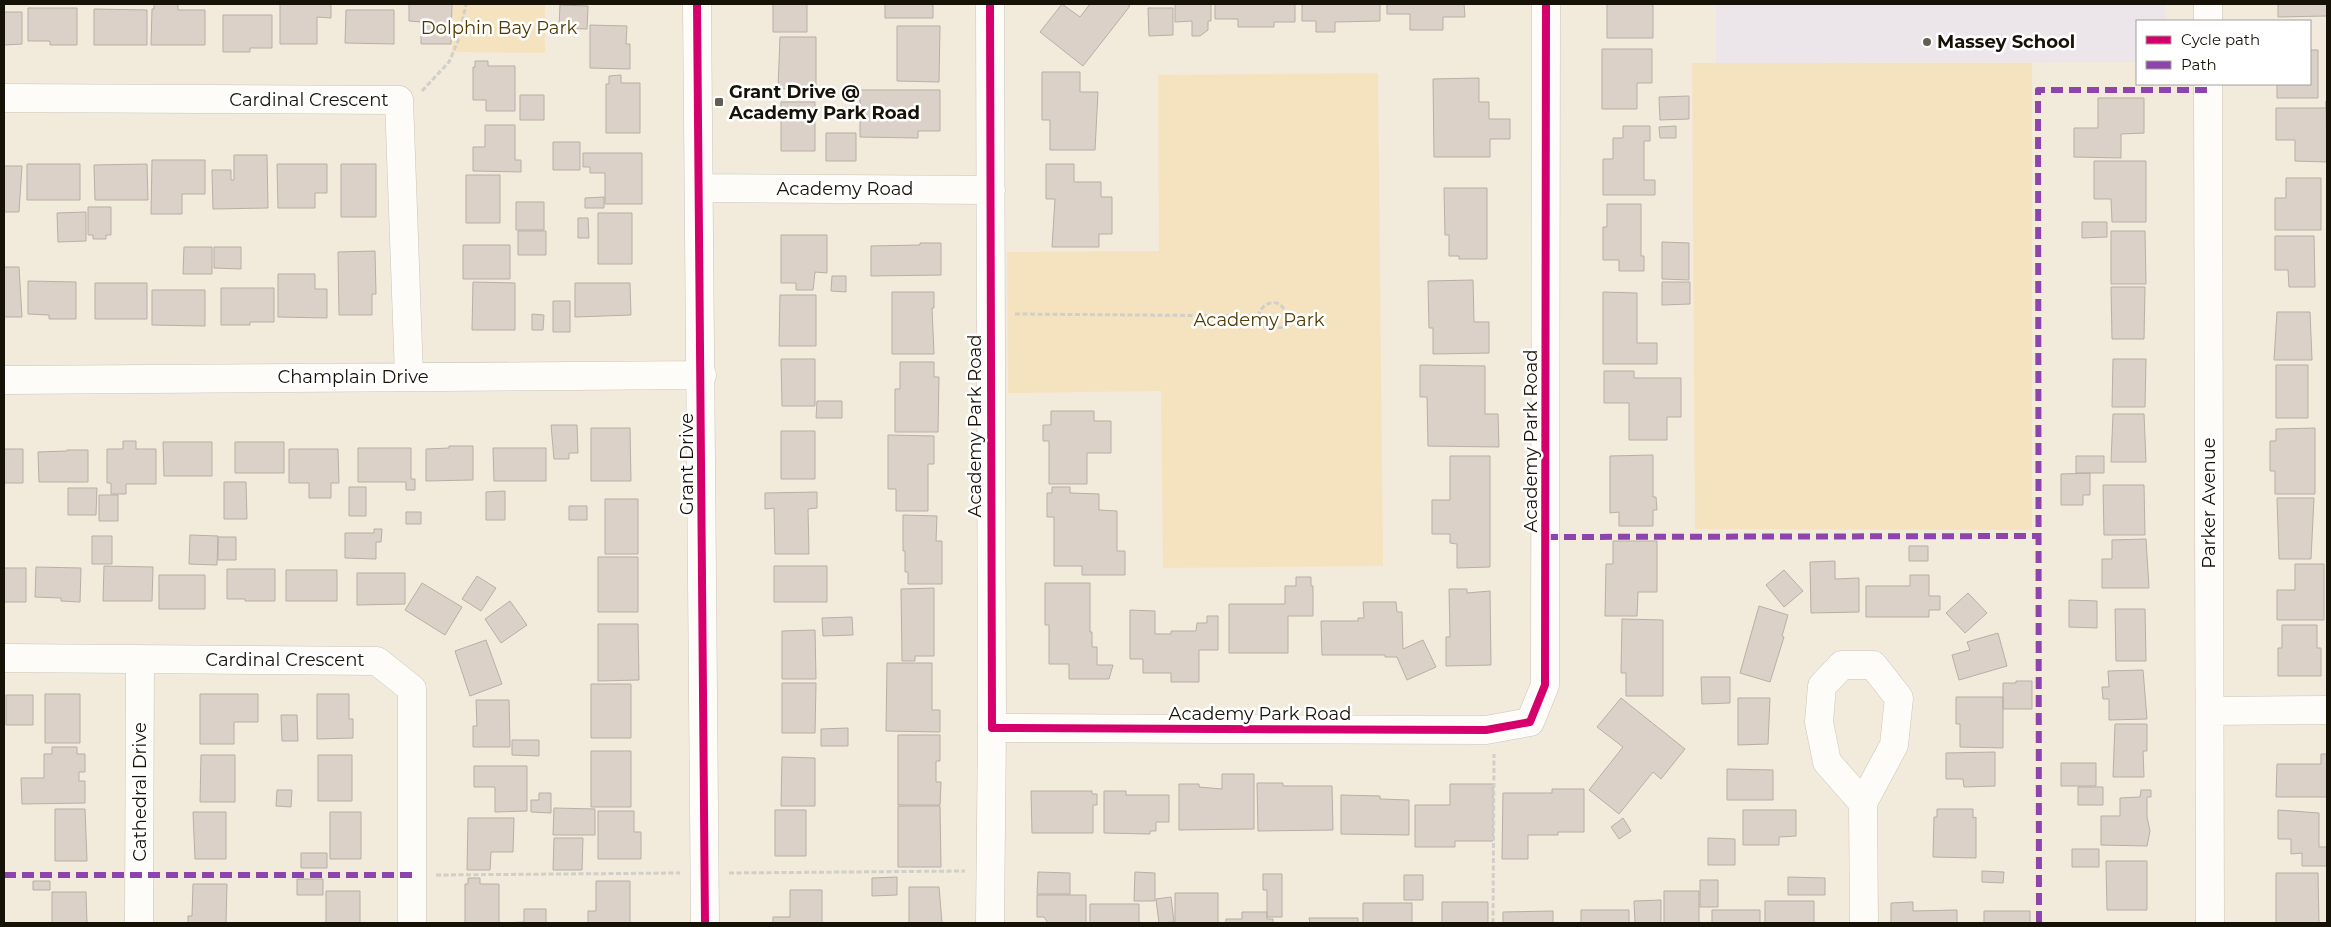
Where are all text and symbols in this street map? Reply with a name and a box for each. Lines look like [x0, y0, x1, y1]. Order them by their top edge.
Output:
park label: Dolphin Bay Park [421, 17, 577, 39]
legend [2136, 20, 2311, 85]
text: Cycle path [2181, 30, 2260, 49]
place label: Massey School [1937, 31, 2075, 53]
marker: Massey School [1921, 36, 1933, 48]
text: Path [2181, 55, 2217, 74]
place label: Grant Drive @ Academy Park Road [728, 81, 920, 124]
street label: Cardinal Crescent [229, 89, 389, 111]
marker: Grant Drive @ Academy Park Road [713, 96, 725, 108]
street label: Academy Road [777, 178, 913, 200]
park label: Academy Park [1194, 309, 1325, 331]
street label: Academy Park Road [964, 335, 986, 517]
street label: Academy Park Road [1520, 350, 1542, 532]
street label: Champlain Drive [277, 366, 429, 388]
street label: Grant Drive [676, 413, 698, 515]
street label: Parker Avenue [2198, 437, 2220, 569]
street label: Cardinal Crescent [205, 649, 365, 671]
street label: Academy Park Road [1169, 703, 1351, 725]
street label: Cathedral Drive [129, 722, 151, 862]

